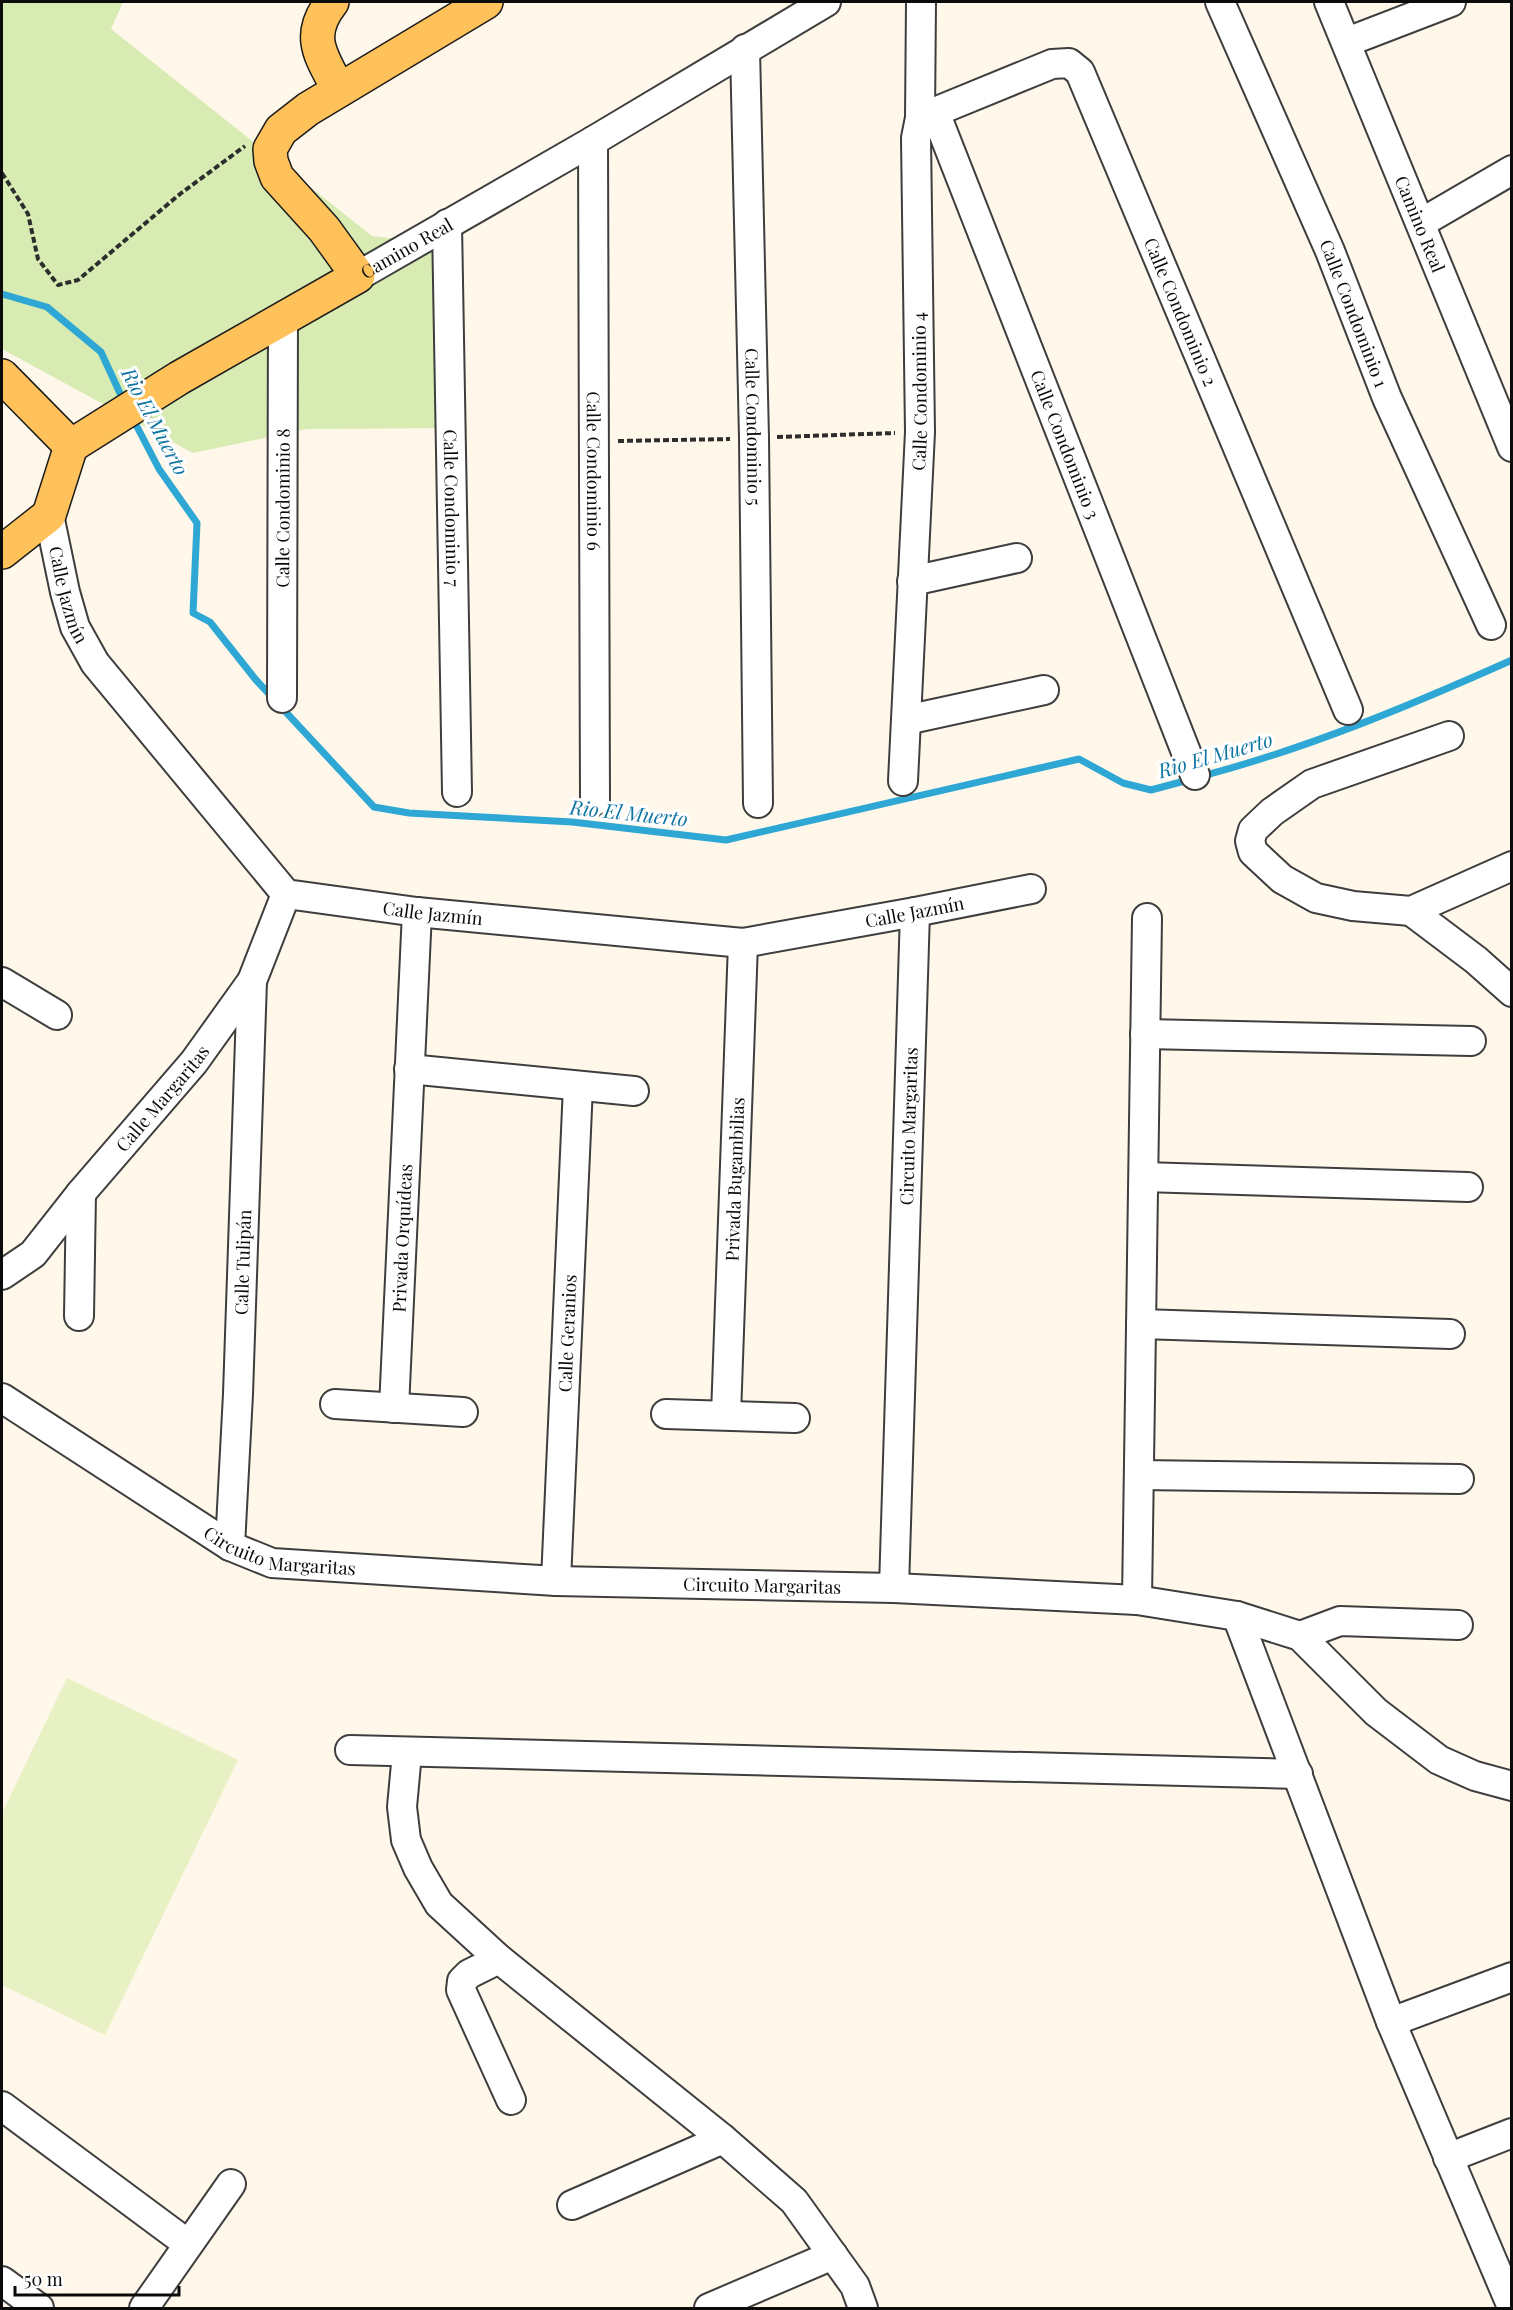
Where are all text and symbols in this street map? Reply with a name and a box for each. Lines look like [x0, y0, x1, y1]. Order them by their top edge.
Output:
street label: Camino Real [1390, 172, 1451, 276]
street label: Camino Real [356, 212, 457, 284]
street label: Calle Condominio 2 [1139, 234, 1223, 390]
street label: Calle Condominio 1 [1314, 236, 1394, 391]
street label: Calle Condominio 4 [906, 312, 932, 471]
street label: Calle Condominio 5 [740, 348, 767, 506]
water label: Rio El Muerto [116, 362, 196, 480]
street label: Calle Condominio 3 [1025, 366, 1105, 522]
street label: Calle Condominio 6 [582, 391, 606, 551]
street label: Calle Condominio 8 [270, 428, 295, 588]
street label: Calle Condominio 7 [439, 429, 465, 588]
street label: Calle Jazmín [44, 544, 94, 648]
water label: Rio El Muerto [1153, 725, 1276, 784]
water label: Rio El Muerto [568, 792, 689, 832]
street label: Calle Jazmín [863, 891, 966, 933]
street label: Calle Jazmín [381, 895, 484, 930]
street label: Calle Margaritas [110, 1040, 214, 1156]
street label: Circuito Margaritas [894, 1047, 923, 1206]
street label: Privada Bugambilias [720, 1097, 749, 1262]
street label: Privada Orquídeas [386, 1163, 417, 1313]
street label: Calle Tulipán [229, 1209, 256, 1315]
street label: Calle Geranios [552, 1274, 582, 1393]
street label: Circuito Margaritas [199, 1520, 357, 1580]
street label: Circuito Margaritas [683, 1572, 842, 1599]
scale bar [15, 2259, 178, 2297]
text: 50 m [24, 2267, 63, 2291]

